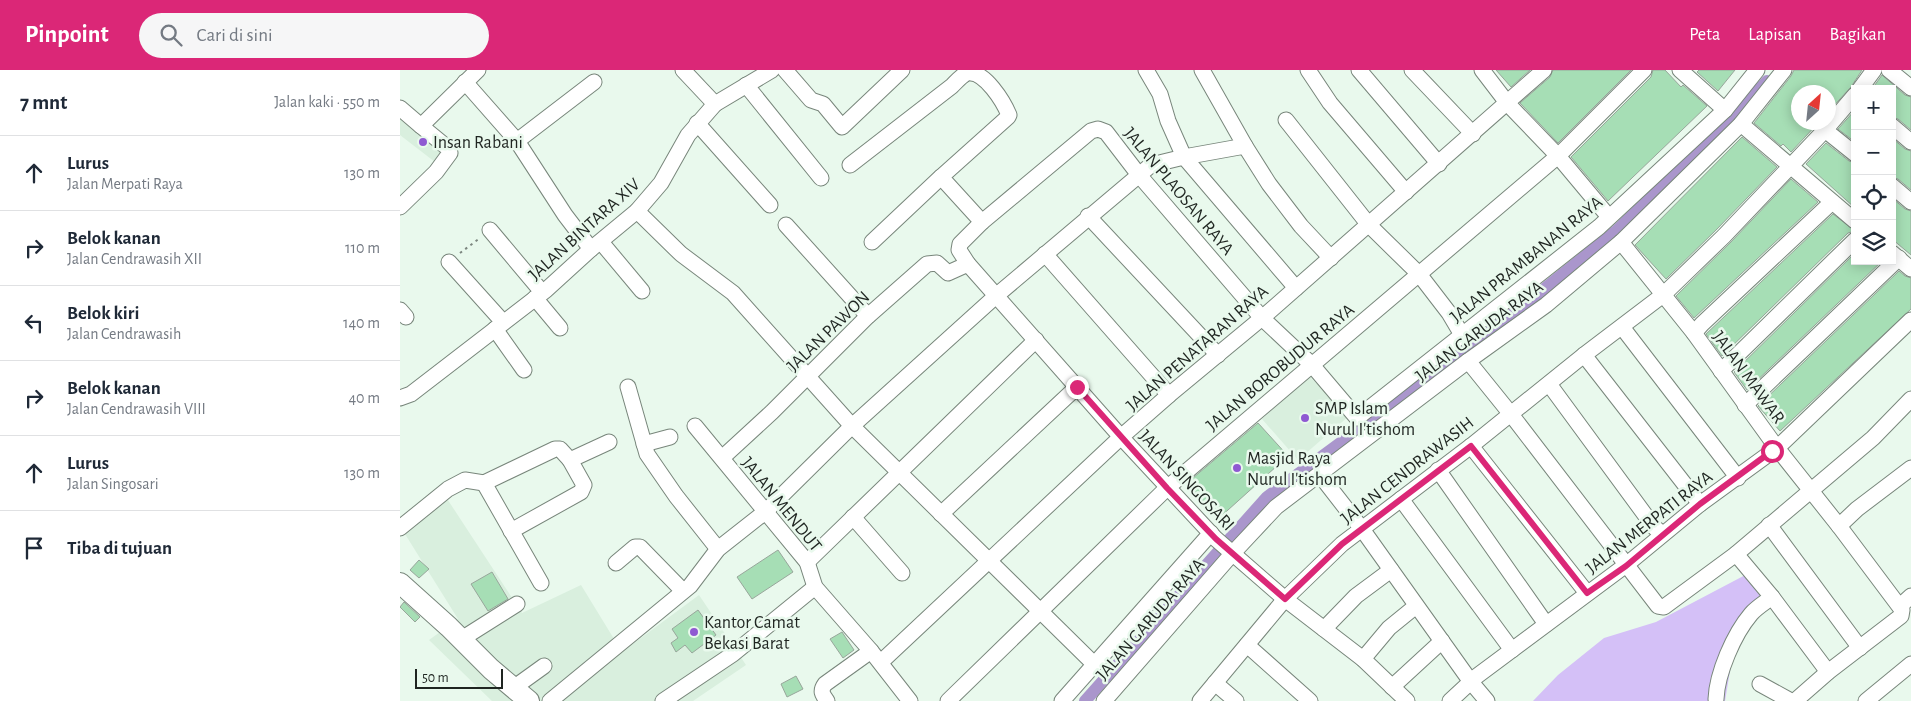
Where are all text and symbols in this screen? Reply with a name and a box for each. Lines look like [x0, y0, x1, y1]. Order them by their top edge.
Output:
search box [139, 13, 489, 58]
icon: search [157, 21, 185, 49]
text: Pinpoint [25, 23, 109, 47]
text: Cari di sini [197, 26, 273, 45]
text: Peta [1689, 26, 1720, 44]
text: Lapisan [1748, 26, 1802, 44]
text: Bagikan [1830, 26, 1886, 44]
north arrow [1791, 85, 1836, 130]
map controls [1851, 85, 1896, 265]
button: + [1851, 85, 1896, 130]
text: 7 mnt [20, 92, 67, 113]
text: Jalan kaki · 550 m [274, 94, 380, 110]
street label: JALAN PLAOSAN RAYA [1120, 124, 1237, 259]
button: − [1851, 130, 1896, 175]
place label: Insan Rabani [433, 134, 523, 152]
marker: Insan Rabani [417, 136, 429, 148]
text: Lurus [67, 154, 109, 173]
icon: ahead [20, 159, 48, 187]
text: 130 m [344, 165, 380, 181]
street label: JALAN BINTARA XIV [526, 175, 644, 284]
button: locate [1851, 175, 1896, 220]
text: Jalan Merpati Raya [67, 176, 183, 192]
street label: JALAN PRAMBANAN RAYA [1447, 193, 1606, 326]
button: layers [1851, 220, 1896, 265]
text: Belok kanan [67, 229, 161, 248]
icon: right [20, 234, 48, 262]
text: 110 m [345, 240, 380, 256]
text: Jalan Cendrawasih XII [67, 251, 202, 267]
street label: JALAN GARUDA RAYA [1412, 278, 1547, 386]
street label: JALAN PENATARAN RAYA [1123, 282, 1272, 415]
street label: JALAN PAWON [784, 288, 873, 375]
street label: JALAN BOROBUDUR RAYA [1203, 300, 1358, 435]
text: Belok kiri [67, 304, 139, 323]
icon: left [20, 309, 48, 337]
text: 140 m [343, 315, 380, 331]
text: Jalan Cendrawasih [67, 326, 181, 342]
street label: JALAN MAWAR [1709, 328, 1788, 427]
route end [1066, 376, 1089, 399]
text: Belok kanan [67, 379, 161, 398]
icon: right [20, 384, 48, 412]
text: 40 m [348, 390, 380, 406]
place label: SMP Islam Nurul I'tishom [1315, 400, 1415, 439]
text: Jalan Cendrawasih VIII [67, 401, 206, 417]
marker: SMP Islam Nurul I'tishom [1299, 412, 1311, 424]
street label: JALAN CENDRAWASIH [1338, 414, 1477, 528]
street label: JALAN SINGOSARI [1135, 427, 1237, 535]
route start [1761, 440, 1784, 463]
place label: Masjid Raya Nurul I'tishom [1247, 450, 1347, 489]
text: Lurus [67, 454, 109, 473]
street label: JALAN MENDUT [738, 454, 825, 556]
icon: ahead [20, 459, 48, 487]
marker: Masjid Raya Nurul I'tishom [1231, 462, 1243, 474]
text: 130 m [344, 465, 380, 481]
street label: JALAN MERPATI RAYA [1583, 468, 1717, 578]
text: Jalan Singosari [67, 476, 159, 492]
icon: arrive [20, 534, 48, 562]
text: Tiba di tujuan [67, 539, 172, 558]
street label: JALAN GARUDA RAYA [1093, 555, 1209, 684]
place label: Kantor Camat Bekasi Barat [704, 614, 800, 653]
marker: Kantor Camat Bekasi Barat [688, 626, 700, 638]
scale bar [415, 666, 502, 689]
text: 50 m [422, 671, 449, 685]

